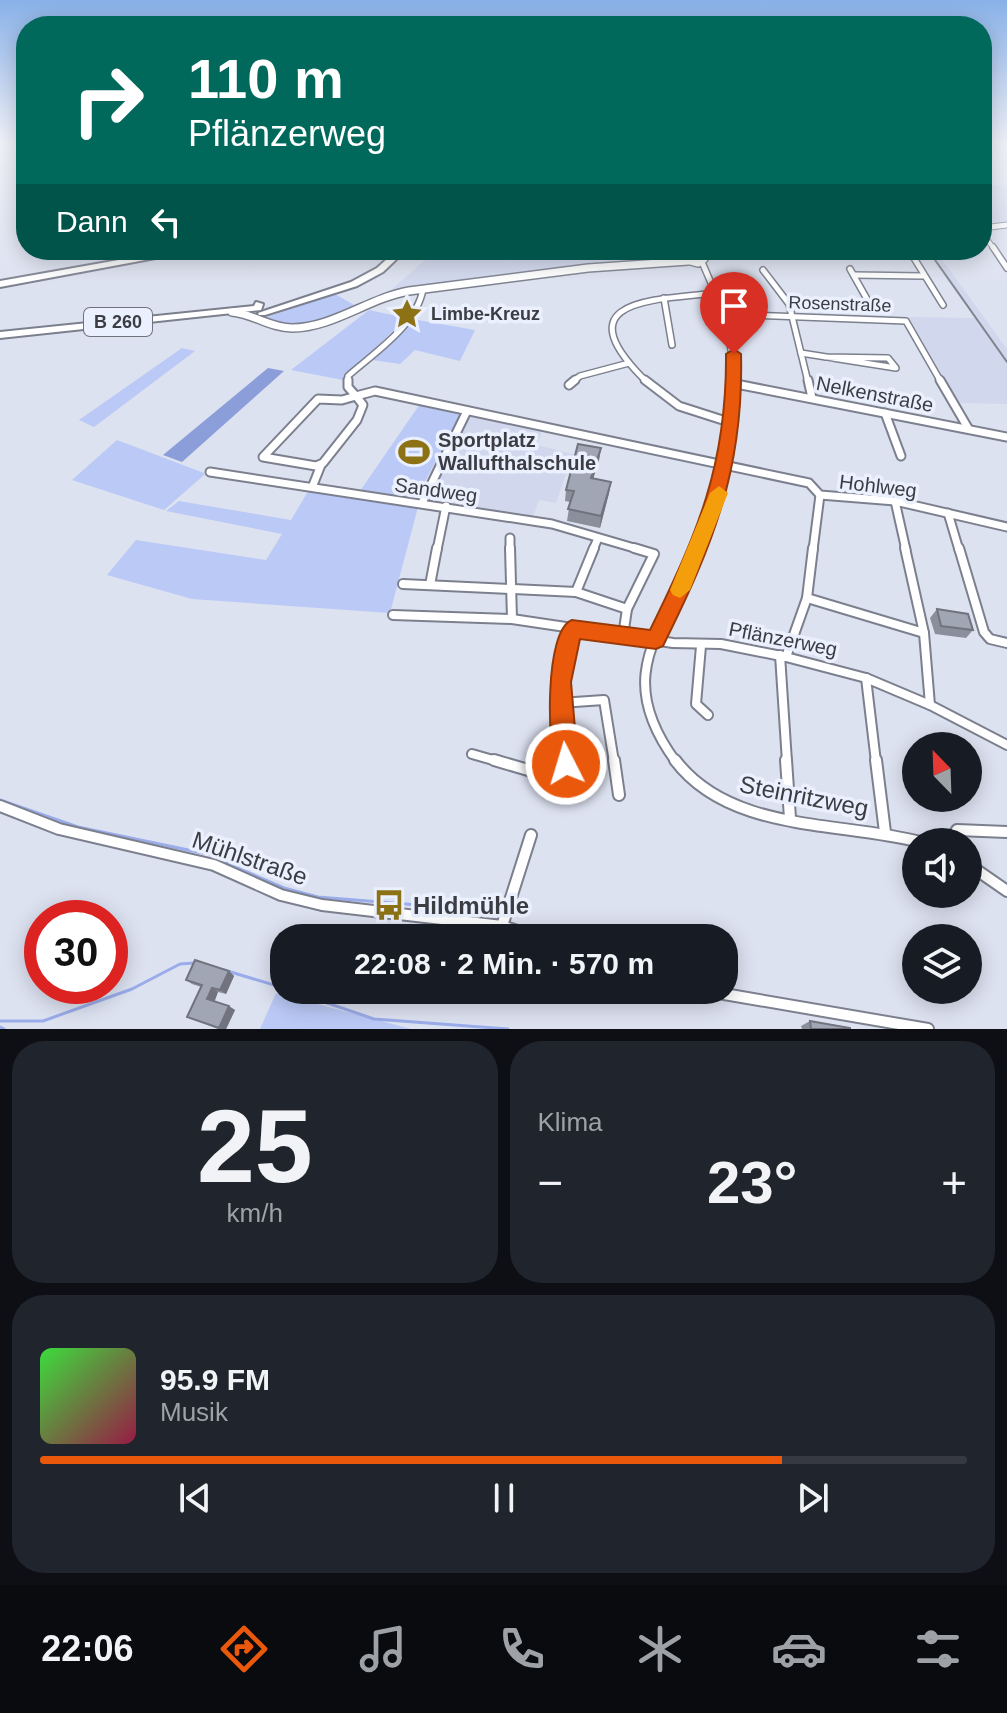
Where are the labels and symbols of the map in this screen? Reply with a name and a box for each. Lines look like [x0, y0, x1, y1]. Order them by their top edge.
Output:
pin [700, 272, 768, 354]
street label: Rosenstraße [788, 292, 892, 316]
place icon: Limbe-Kreuz [390, 297, 424, 331]
place label: Limbe-Kreuz [431, 304, 540, 324]
road number: B 260 [84, 308, 152, 336]
street label: Nelkenstraße [815, 372, 935, 416]
place label: Sportplatz Wallufthalschule [438, 429, 596, 474]
sports icon: Sportplatz Wallufthalschule [397, 435, 431, 469]
street label: Hohlweg [838, 470, 918, 502]
street label: Sandweg [393, 473, 479, 507]
street label: Pflänzerweg [727, 618, 839, 660]
position arrow [524, 722, 608, 806]
north arrow [902, 732, 982, 812]
street label: Steinritzweg [737, 770, 871, 822]
street label: Mühlstraße [189, 826, 311, 890]
bus stop icon: Hildmühle [372, 888, 406, 922]
place label: Hildmühle [413, 892, 529, 919]
speed limit sign: 30 [24, 900, 128, 1004]

